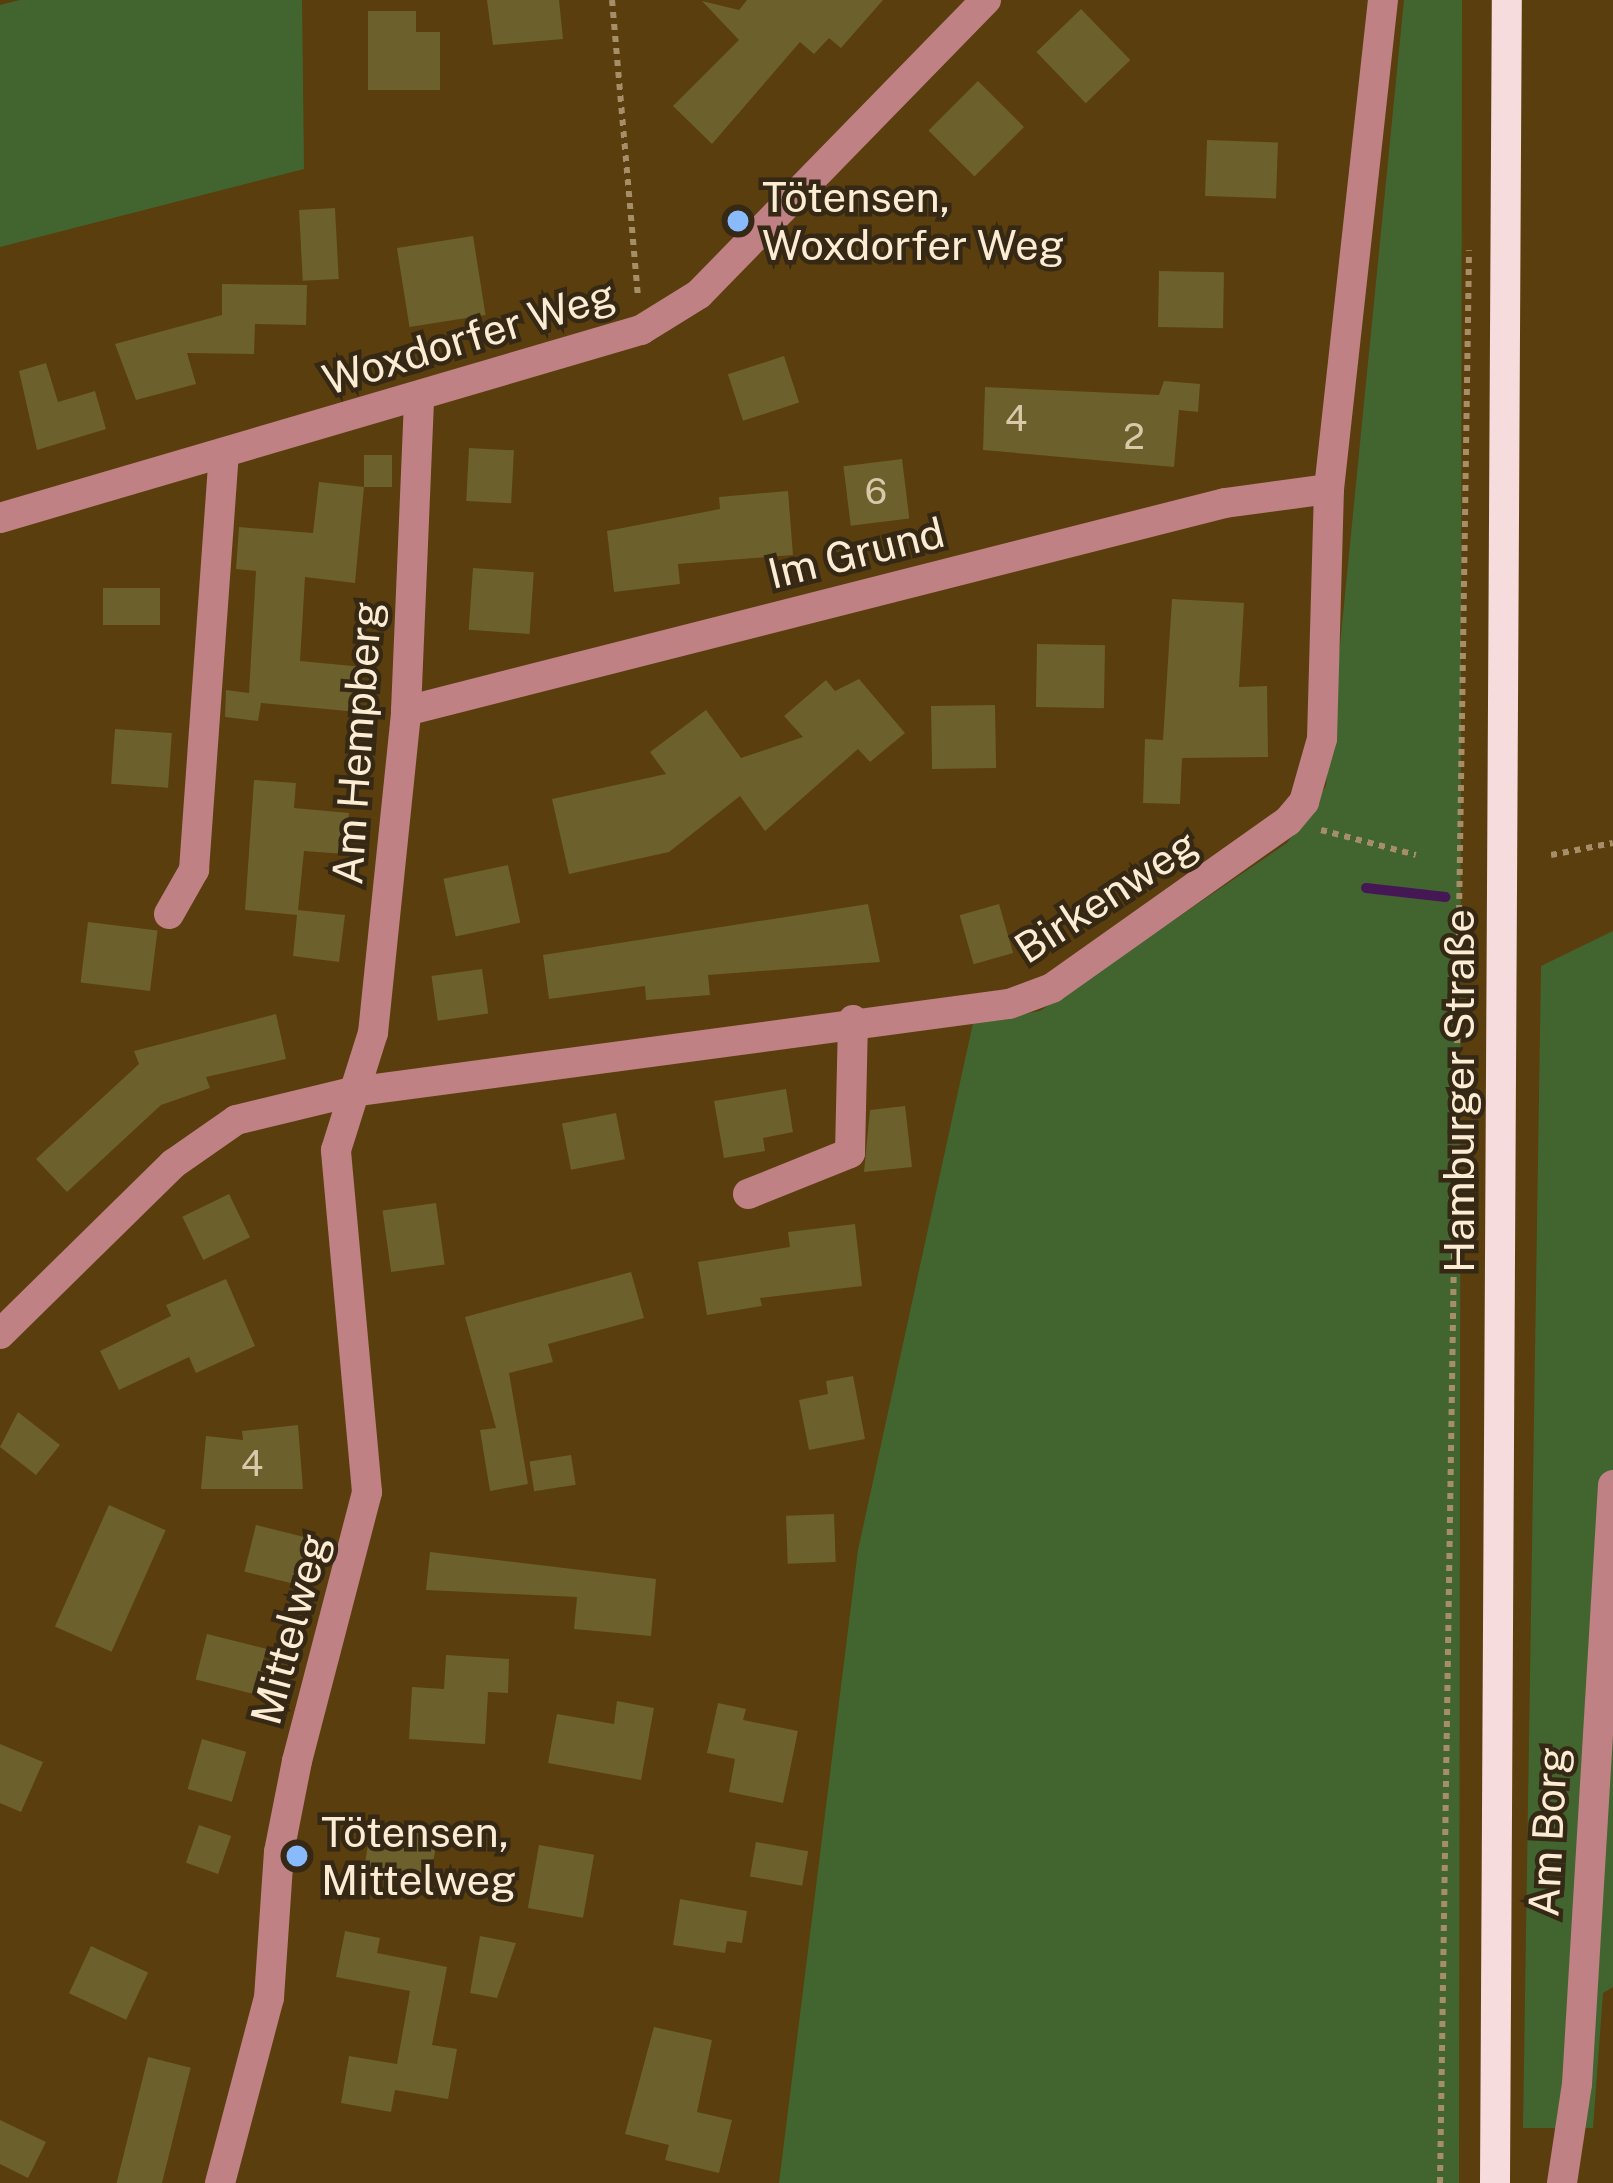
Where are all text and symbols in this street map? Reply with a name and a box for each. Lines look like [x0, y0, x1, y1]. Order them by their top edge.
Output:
place label: Tötensen, Woxdorfer Weg [762, 172, 1066, 270]
marker: Tötensen, Woxdorfer Weg [725, 208, 751, 234]
street label: Woxdorfer Weg [316, 269, 622, 405]
house number: 4 [1005, 397, 1027, 441]
house number: 2 [1123, 415, 1145, 459]
house number: 6 [865, 470, 887, 514]
street label: Im Grund [763, 507, 949, 599]
street label: Am Hempberg [322, 600, 392, 886]
street label: Birkenweg [1005, 818, 1207, 974]
street label: Hamburger Straße [1434, 909, 1484, 1273]
house number: 4 [241, 1442, 263, 1486]
street label: Mittelweg [240, 1528, 340, 1730]
street label: Am Borg [1518, 1746, 1578, 1918]
place label: Tötensen, Mittelweg [321, 1807, 516, 1906]
marker: Tötensen, Mittelweg [284, 1843, 310, 1869]

